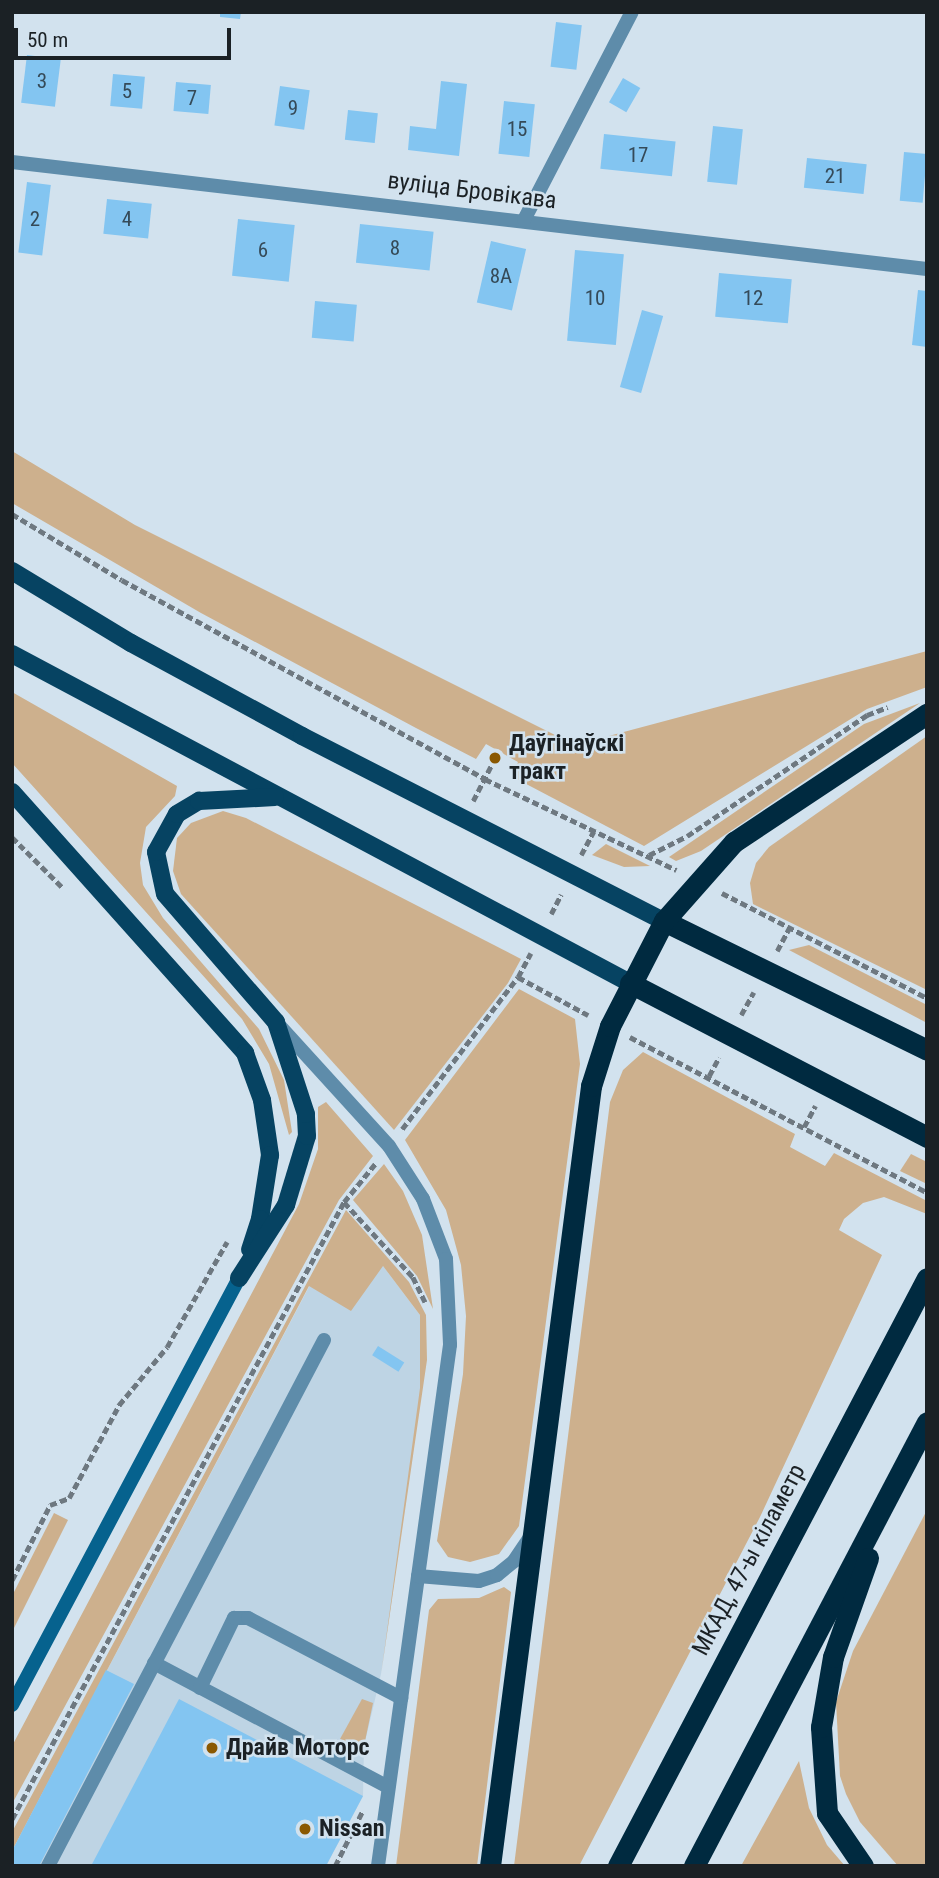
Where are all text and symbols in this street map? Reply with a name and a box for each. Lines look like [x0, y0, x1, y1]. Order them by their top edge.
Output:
scale bar [18, 14, 234, 58]
text: 50 m [27, 28, 68, 52]
house number: 3 [37, 68, 47, 94]
house number: 5 [122, 78, 132, 104]
house number: 7 [187, 85, 197, 111]
house number: 9 [288, 95, 298, 121]
house number: 15 [507, 116, 527, 142]
house number: 17 [628, 142, 648, 168]
house number: 21 [825, 163, 845, 189]
street label: вуліца Бровікава [386, 166, 558, 216]
house number: 2 [30, 206, 40, 232]
house number: 4 [122, 206, 132, 232]
house number: 8 [390, 235, 400, 261]
house number: 6 [258, 237, 268, 263]
house number: 8А [490, 263, 512, 289]
house number: 10 [585, 285, 605, 311]
house number: 12 [743, 285, 763, 311]
place label: Даўгінаўскі тракт [509, 730, 624, 786]
marker: Даўгінаўскі тракт [487, 750, 503, 766]
street label: МКАД, 47-ы кіламетр [686, 1459, 812, 1661]
place label: Драйв Моторс [226, 1734, 370, 1762]
marker: Драйв Моторс [204, 1740, 220, 1756]
place label: Nissan [319, 1815, 385, 1843]
marker: Nissan [297, 1821, 313, 1837]

